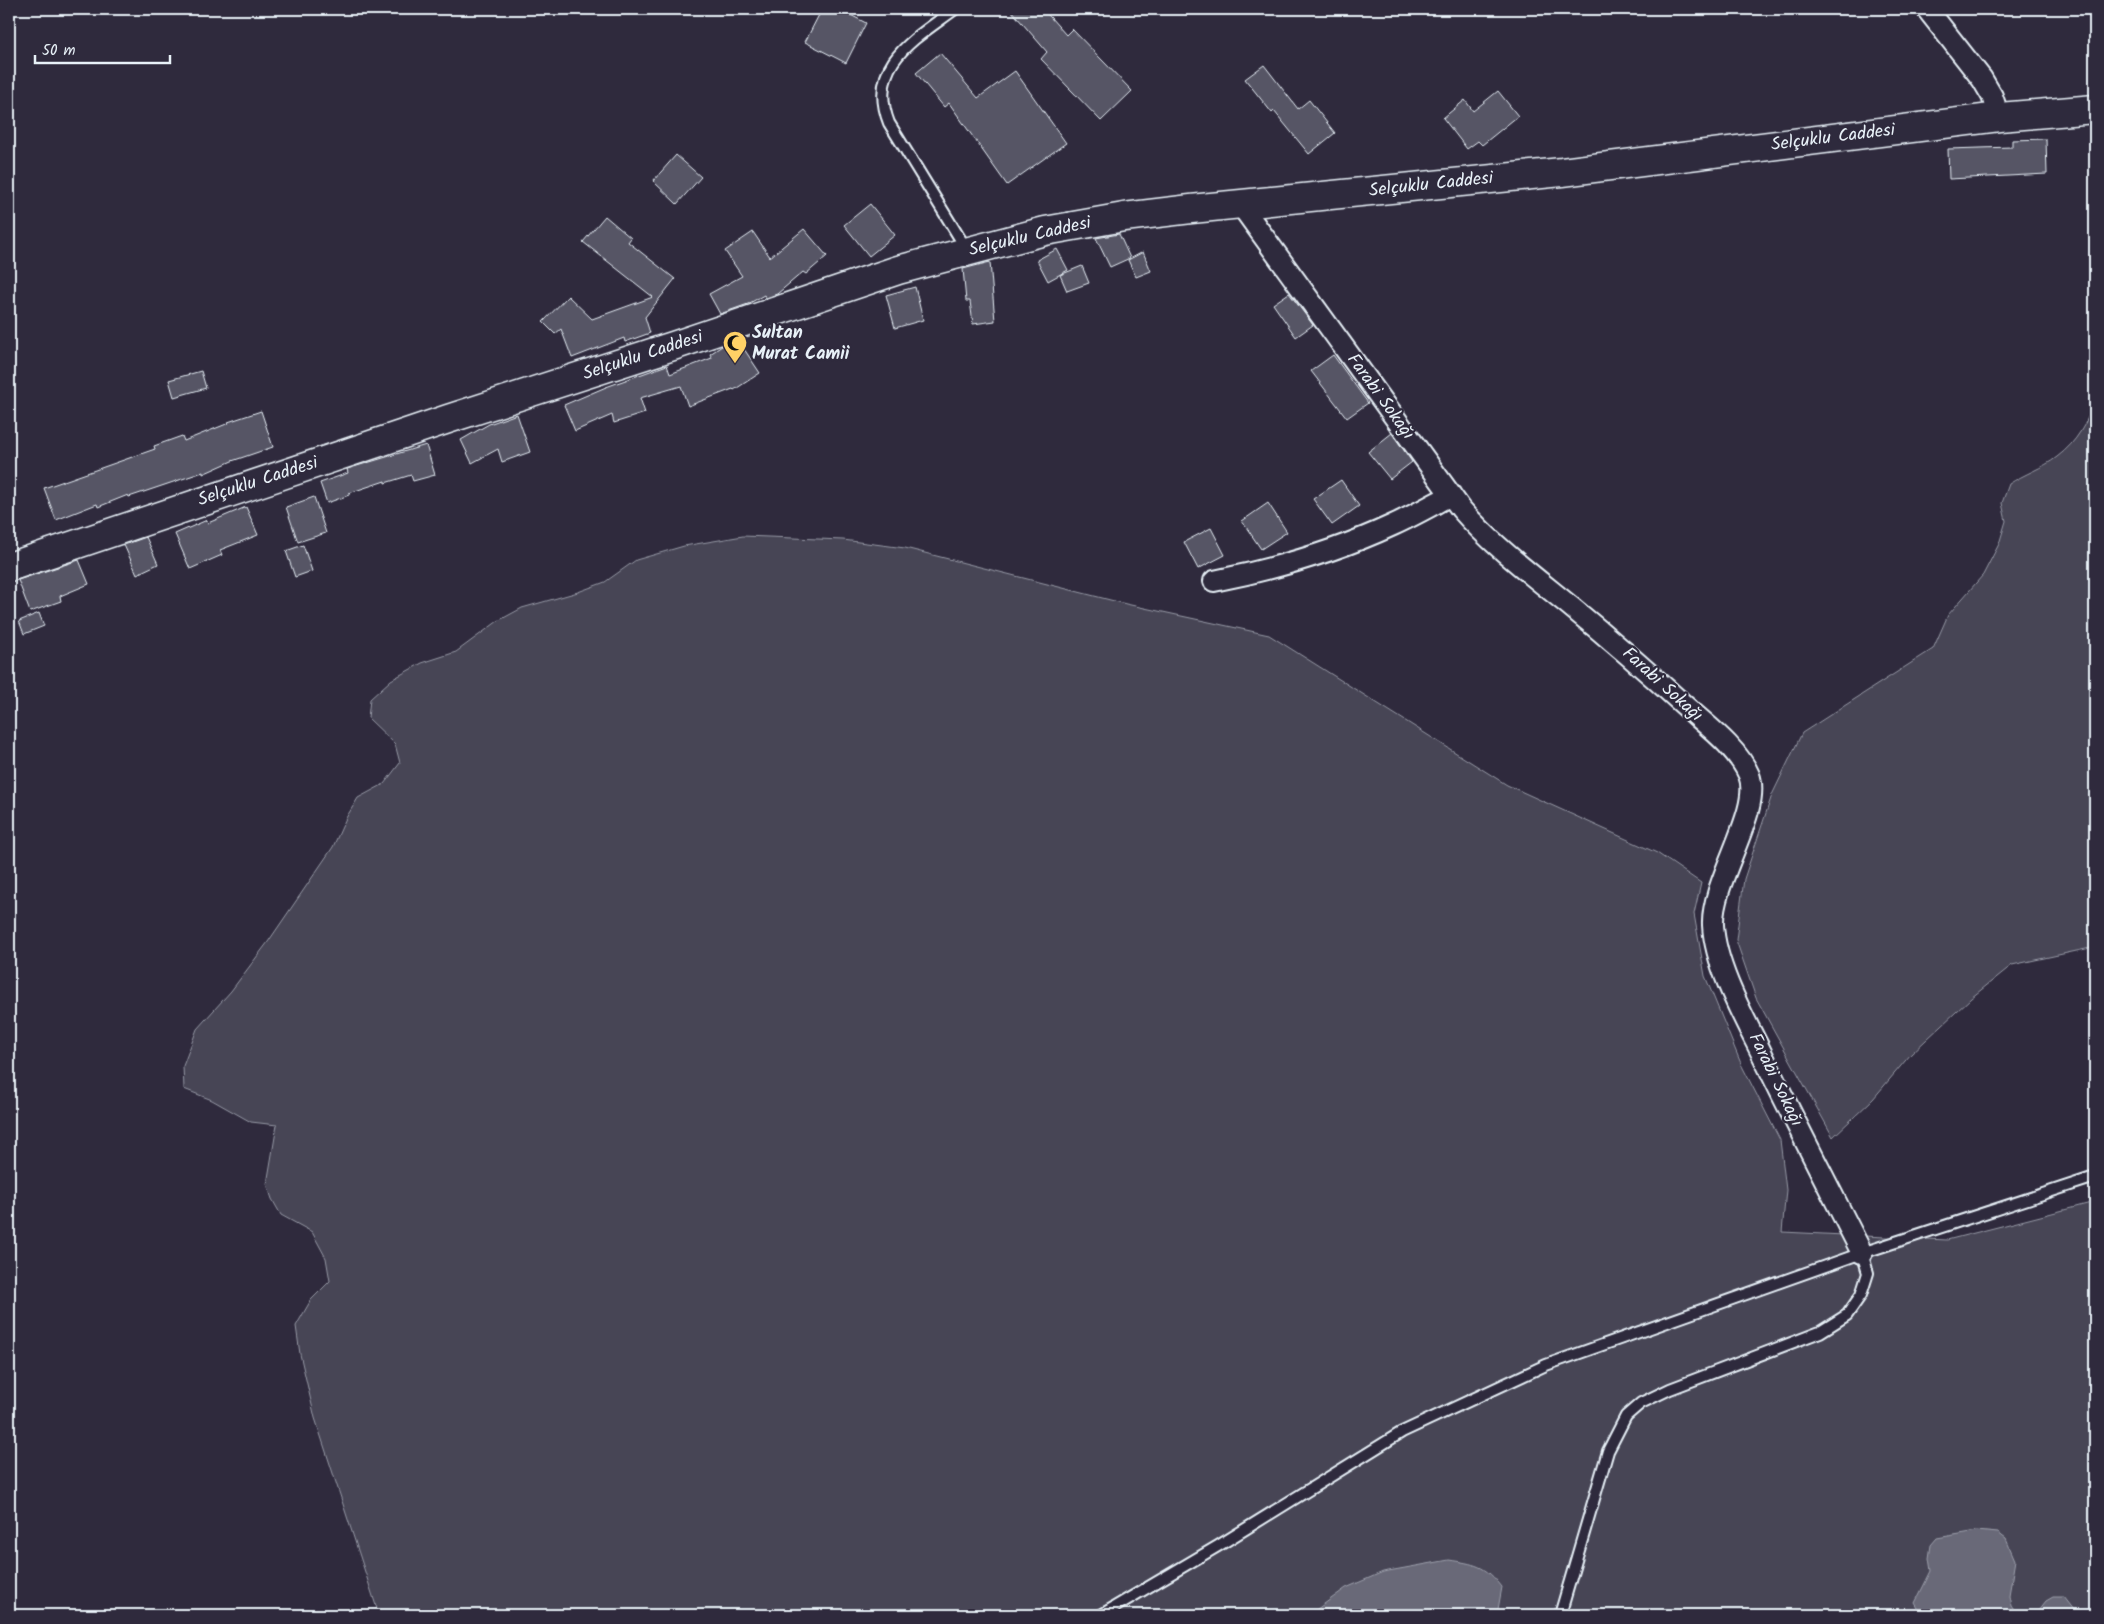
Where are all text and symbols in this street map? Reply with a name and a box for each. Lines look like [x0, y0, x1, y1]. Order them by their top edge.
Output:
scale bar [35, 32, 170, 64]
text: 50 m [42, 39, 76, 63]
street label: Selçuklu Caddesi [1769, 116, 1897, 160]
street label: Selçuklu Caddesi [1367, 164, 1495, 206]
street label: Selçuklu Caddesi [966, 209, 1095, 265]
place label: Sultan Murat Camii [752, 319, 850, 369]
street label: Selçuklu Caddesi [579, 323, 707, 389]
mosque icon: Sultan Murat Camii [722, 330, 748, 364]
street label: Farabi Sokağı [1339, 348, 1421, 446]
street label: Selçuklu Caddesi [194, 449, 322, 515]
street label: Farabi Sokağı [1615, 640, 1709, 730]
street label: Farabi Sokağı [1740, 1028, 1810, 1132]

